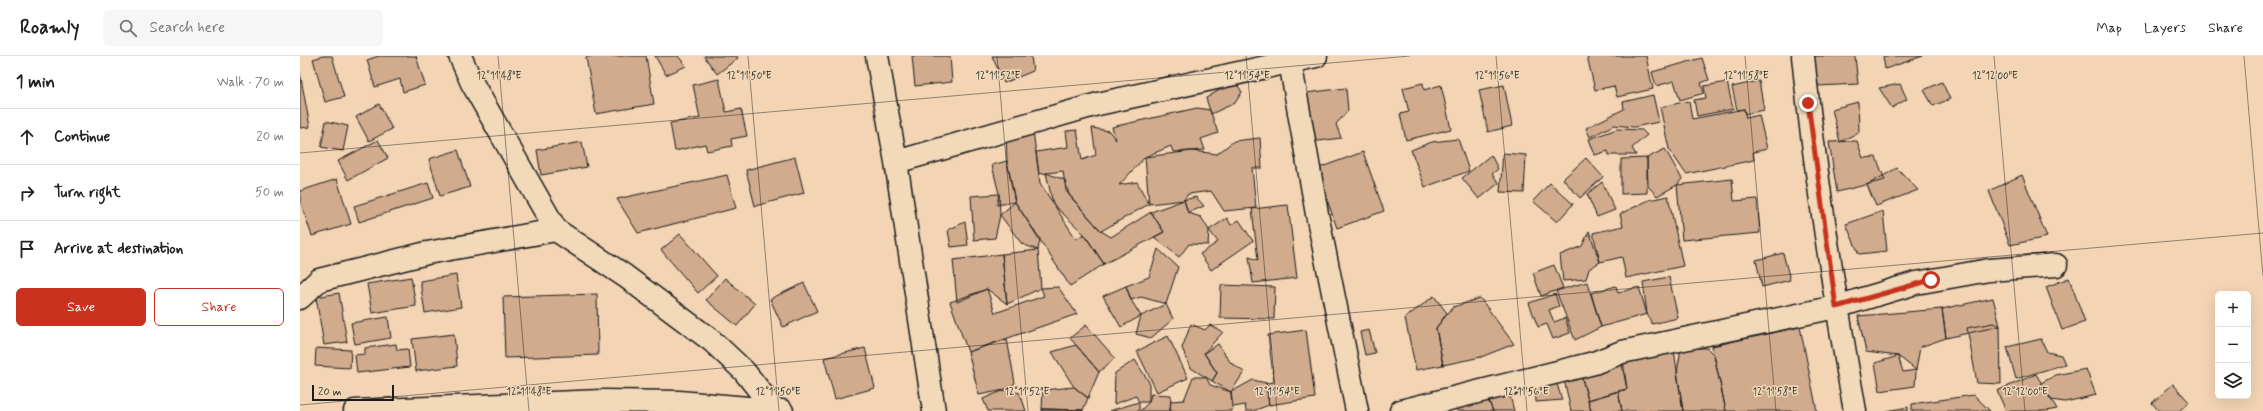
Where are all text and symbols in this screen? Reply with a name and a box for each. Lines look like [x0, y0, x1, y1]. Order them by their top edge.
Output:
search box [103, 10, 383, 46]
text: Roamly [20, 15, 79, 40]
icon: search [117, 17, 139, 39]
text: Search here [149, 18, 225, 38]
text: Map [2096, 19, 2122, 37]
text: Layers [2144, 19, 2186, 37]
text: Share [2208, 19, 2243, 37]
text: 12°11'48"E [477, 69, 522, 83]
text: 12°11'50"E [726, 69, 772, 83]
text: 12°11'52"E [976, 69, 1021, 83]
text: 12°11'54"E [1224, 69, 1270, 83]
text: 12°11'56"E [1474, 69, 1520, 83]
text: 12°11'58"E [1724, 69, 1769, 83]
text: 12°12'00"E [1972, 69, 2018, 83]
text: 1 min [16, 71, 55, 93]
text: Walk · 70 m [217, 74, 284, 91]
route end [1799, 94, 1817, 112]
icon: ahead [16, 126, 38, 148]
text: Continue [54, 127, 110, 147]
text: 20 m [256, 128, 284, 145]
icon: right [16, 182, 38, 204]
text: Turn right [54, 183, 121, 203]
text: 50 m [255, 184, 284, 201]
icon: arrive [16, 238, 38, 260]
text: Arrive at destination [54, 239, 183, 259]
route start [1922, 271, 1940, 289]
button: Save [16, 288, 146, 326]
button: Share [154, 288, 284, 326]
map controls [2215, 291, 2251, 399]
button: + [2215, 291, 2251, 327]
button: − [2215, 327, 2251, 363]
button: layers [2215, 363, 2251, 399]
scale bar [312, 383, 394, 402]
text: 20 m [318, 385, 341, 399]
text: 12°11'48"E [507, 385, 552, 399]
text: 12°11'50"E [755, 385, 801, 399]
text: 12°11'52"E [1005, 385, 1050, 399]
text: 12°11'54"E [1254, 385, 1300, 399]
text: 12°11'56"E [1503, 385, 1549, 399]
text: 12°11'58"E [1753, 385, 1798, 399]
text: 12°12'00"E [2002, 385, 2048, 399]

